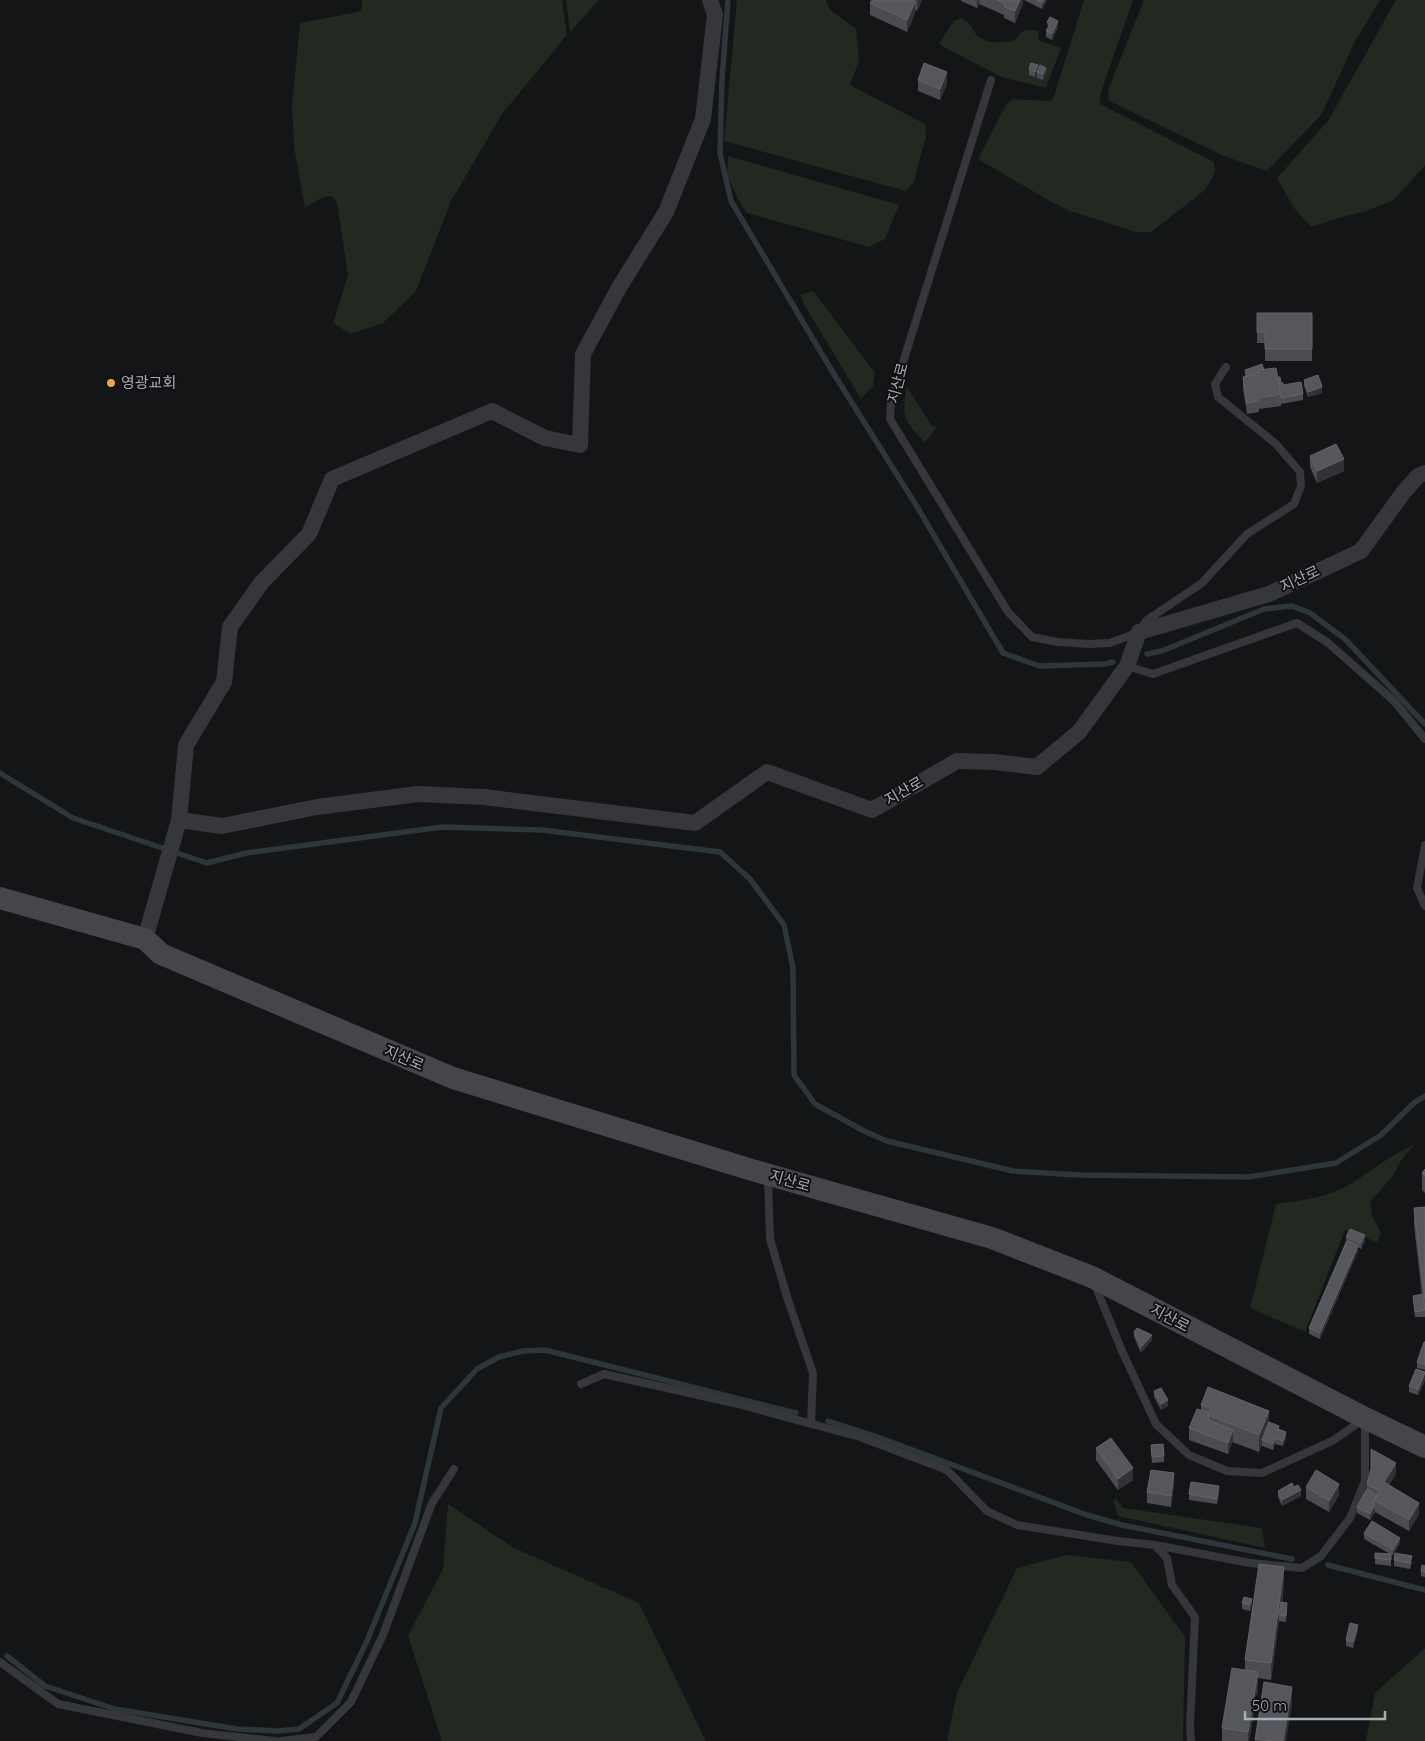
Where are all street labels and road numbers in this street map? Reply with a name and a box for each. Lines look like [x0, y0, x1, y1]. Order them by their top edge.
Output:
street label: 지산로 [883, 360, 912, 405]
street label: 지산로 [1277, 561, 1323, 596]
street label: 지산로 [881, 772, 926, 809]
street label: 지산로 [381, 1041, 427, 1074]
street label: 지산로 [768, 1166, 813, 1195]
street label: 지산로 [1147, 1299, 1193, 1336]

